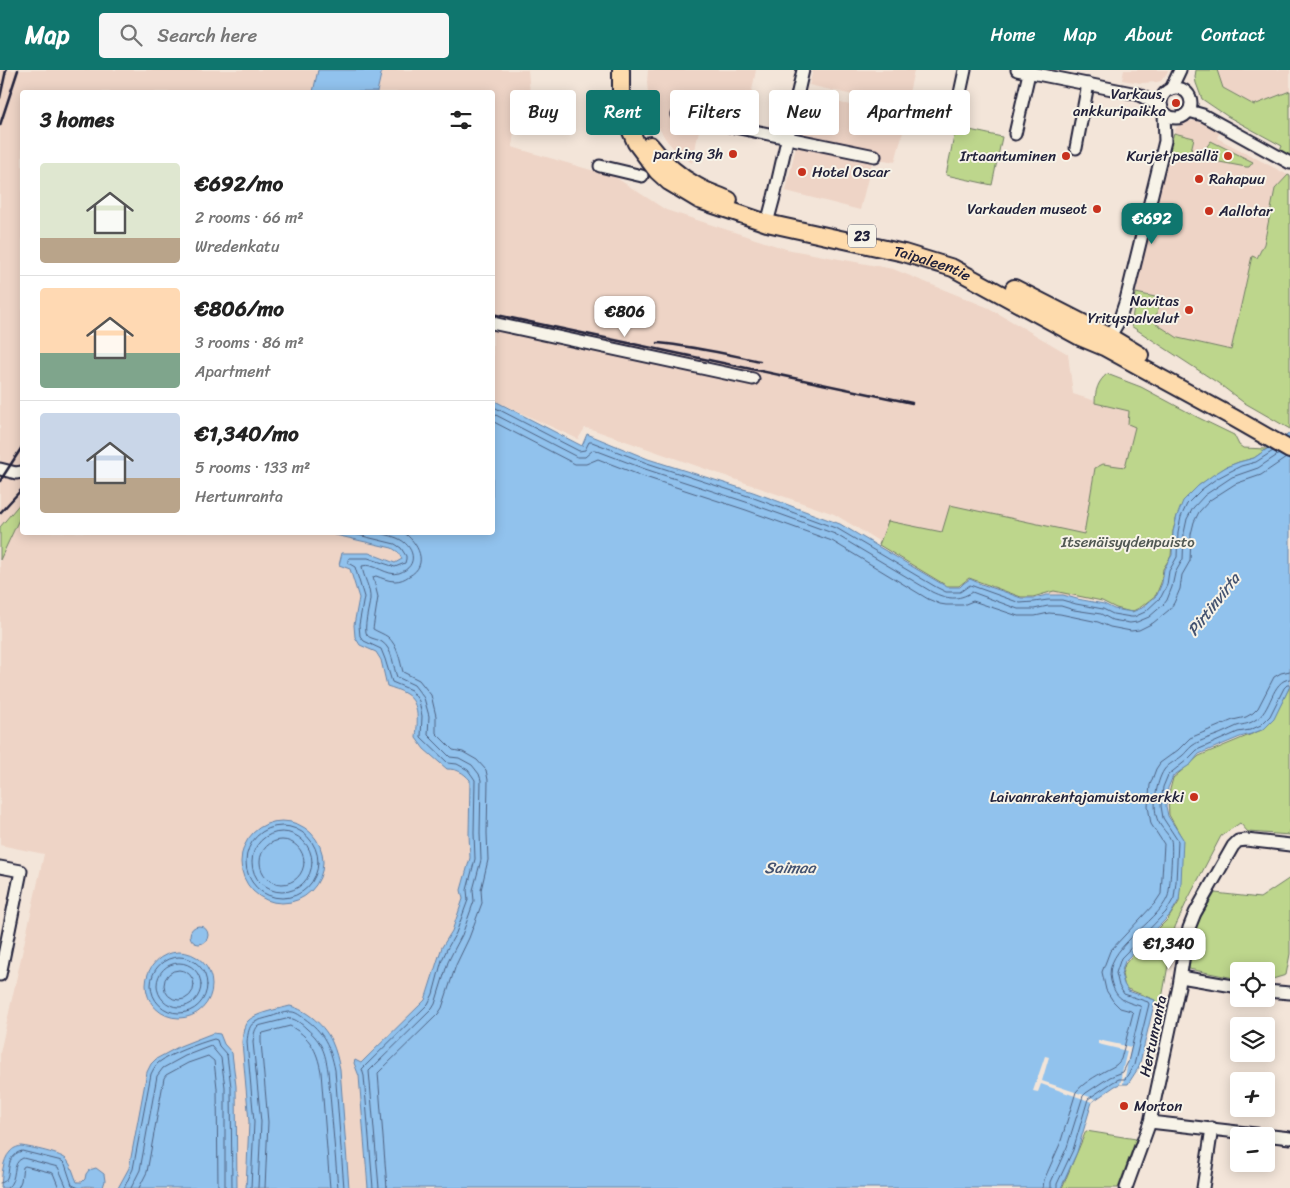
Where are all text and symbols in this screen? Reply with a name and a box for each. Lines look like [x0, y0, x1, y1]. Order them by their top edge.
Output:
search box [99, 13, 449, 58]
text: Map [25, 14, 69, 56]
text: Search here [157, 19, 257, 52]
text: Home [991, 19, 1036, 51]
text: Map [1064, 19, 1097, 51]
text: About [1125, 19, 1173, 51]
text: Contact [1201, 19, 1265, 51]
icon: search [117, 21, 145, 49]
place label: Varkaus, ankkuripaikka [1073, 81, 1166, 124]
chip: Buy [510, 90, 576, 135]
chip: Rent [586, 90, 660, 135]
chip: Filters [670, 90, 759, 135]
chip: New [769, 90, 839, 135]
chip: Apartment [849, 90, 970, 135]
marker: Varkaus, ankkuripaikka [1170, 97, 1182, 109]
text: 3 homes [40, 101, 114, 139]
icon: filters [447, 106, 475, 134]
place label: parking 3h [653, 141, 723, 167]
place label: Irtaantuminen [959, 143, 1056, 169]
place label: Kurjet pesällä [1126, 143, 1218, 169]
marker: parking 3h [727, 148, 739, 160]
marker: Irtaantuminen [1060, 150, 1072, 162]
marker: Kurjet pesällä [1222, 150, 1234, 162]
place label: Hotel Oscar [812, 159, 891, 185]
text: €692/mo [195, 165, 283, 203]
marker: Hotel Oscar [796, 166, 808, 178]
place label: Rahapuu [1209, 166, 1265, 192]
marker: Rahapuu [1193, 173, 1205, 185]
icon: home [80, 183, 140, 243]
place label: Varkauden museot [967, 196, 1087, 222]
place label: Aallotar [1218, 198, 1273, 224]
pin: €692 [1122, 202, 1182, 245]
text: 2 rooms · 66 m² [195, 203, 304, 232]
marker: Varkauden museot [1091, 203, 1103, 215]
text: €692 [1133, 204, 1171, 233]
marker: Aallotar [1203, 205, 1215, 217]
road number: 23 [848, 224, 876, 248]
text: Wredenkatu [195, 232, 280, 261]
street label: Taipaleentie [891, 238, 976, 289]
place label: Navitas Yrityspalvelut [1088, 288, 1180, 331]
text: €806/mo [195, 290, 284, 328]
pin: €806 [595, 296, 655, 338]
text: €806 [605, 297, 645, 326]
marker: Navitas Yrityspalvelut [1183, 304, 1195, 316]
icon: home [80, 308, 140, 368]
text: 3 rooms · 86 m² [195, 328, 304, 357]
text: Apartment [195, 357, 271, 386]
text: €1,340/mo [195, 415, 299, 453]
icon: home [80, 433, 140, 493]
text: 5 rooms · 133 m² [195, 453, 310, 482]
text: Hertunranta [195, 482, 283, 511]
park label: Itsenäisyydenpuisto [1060, 529, 1195, 555]
water label: Pirtinvirta [1179, 565, 1249, 642]
place label: Laivanrakentajamuistomerkki [990, 784, 1185, 810]
marker: Laivanrakentajamuistomerkki [1188, 791, 1200, 803]
water label: Saimaa [765, 853, 817, 882]
pin: €1,340 [1128, 928, 1210, 970]
text: €1,340 [1144, 929, 1194, 958]
map controls [1230, 962, 1275, 1172]
button: locate [1230, 962, 1275, 1007]
street label: Hertunranta [1132, 992, 1174, 1079]
button: layers [1230, 1017, 1275, 1062]
button: + [1230, 1072, 1275, 1117]
place label: Morton [1134, 1093, 1182, 1119]
marker: Morton [1118, 1100, 1130, 1112]
button: − [1230, 1127, 1275, 1172]

